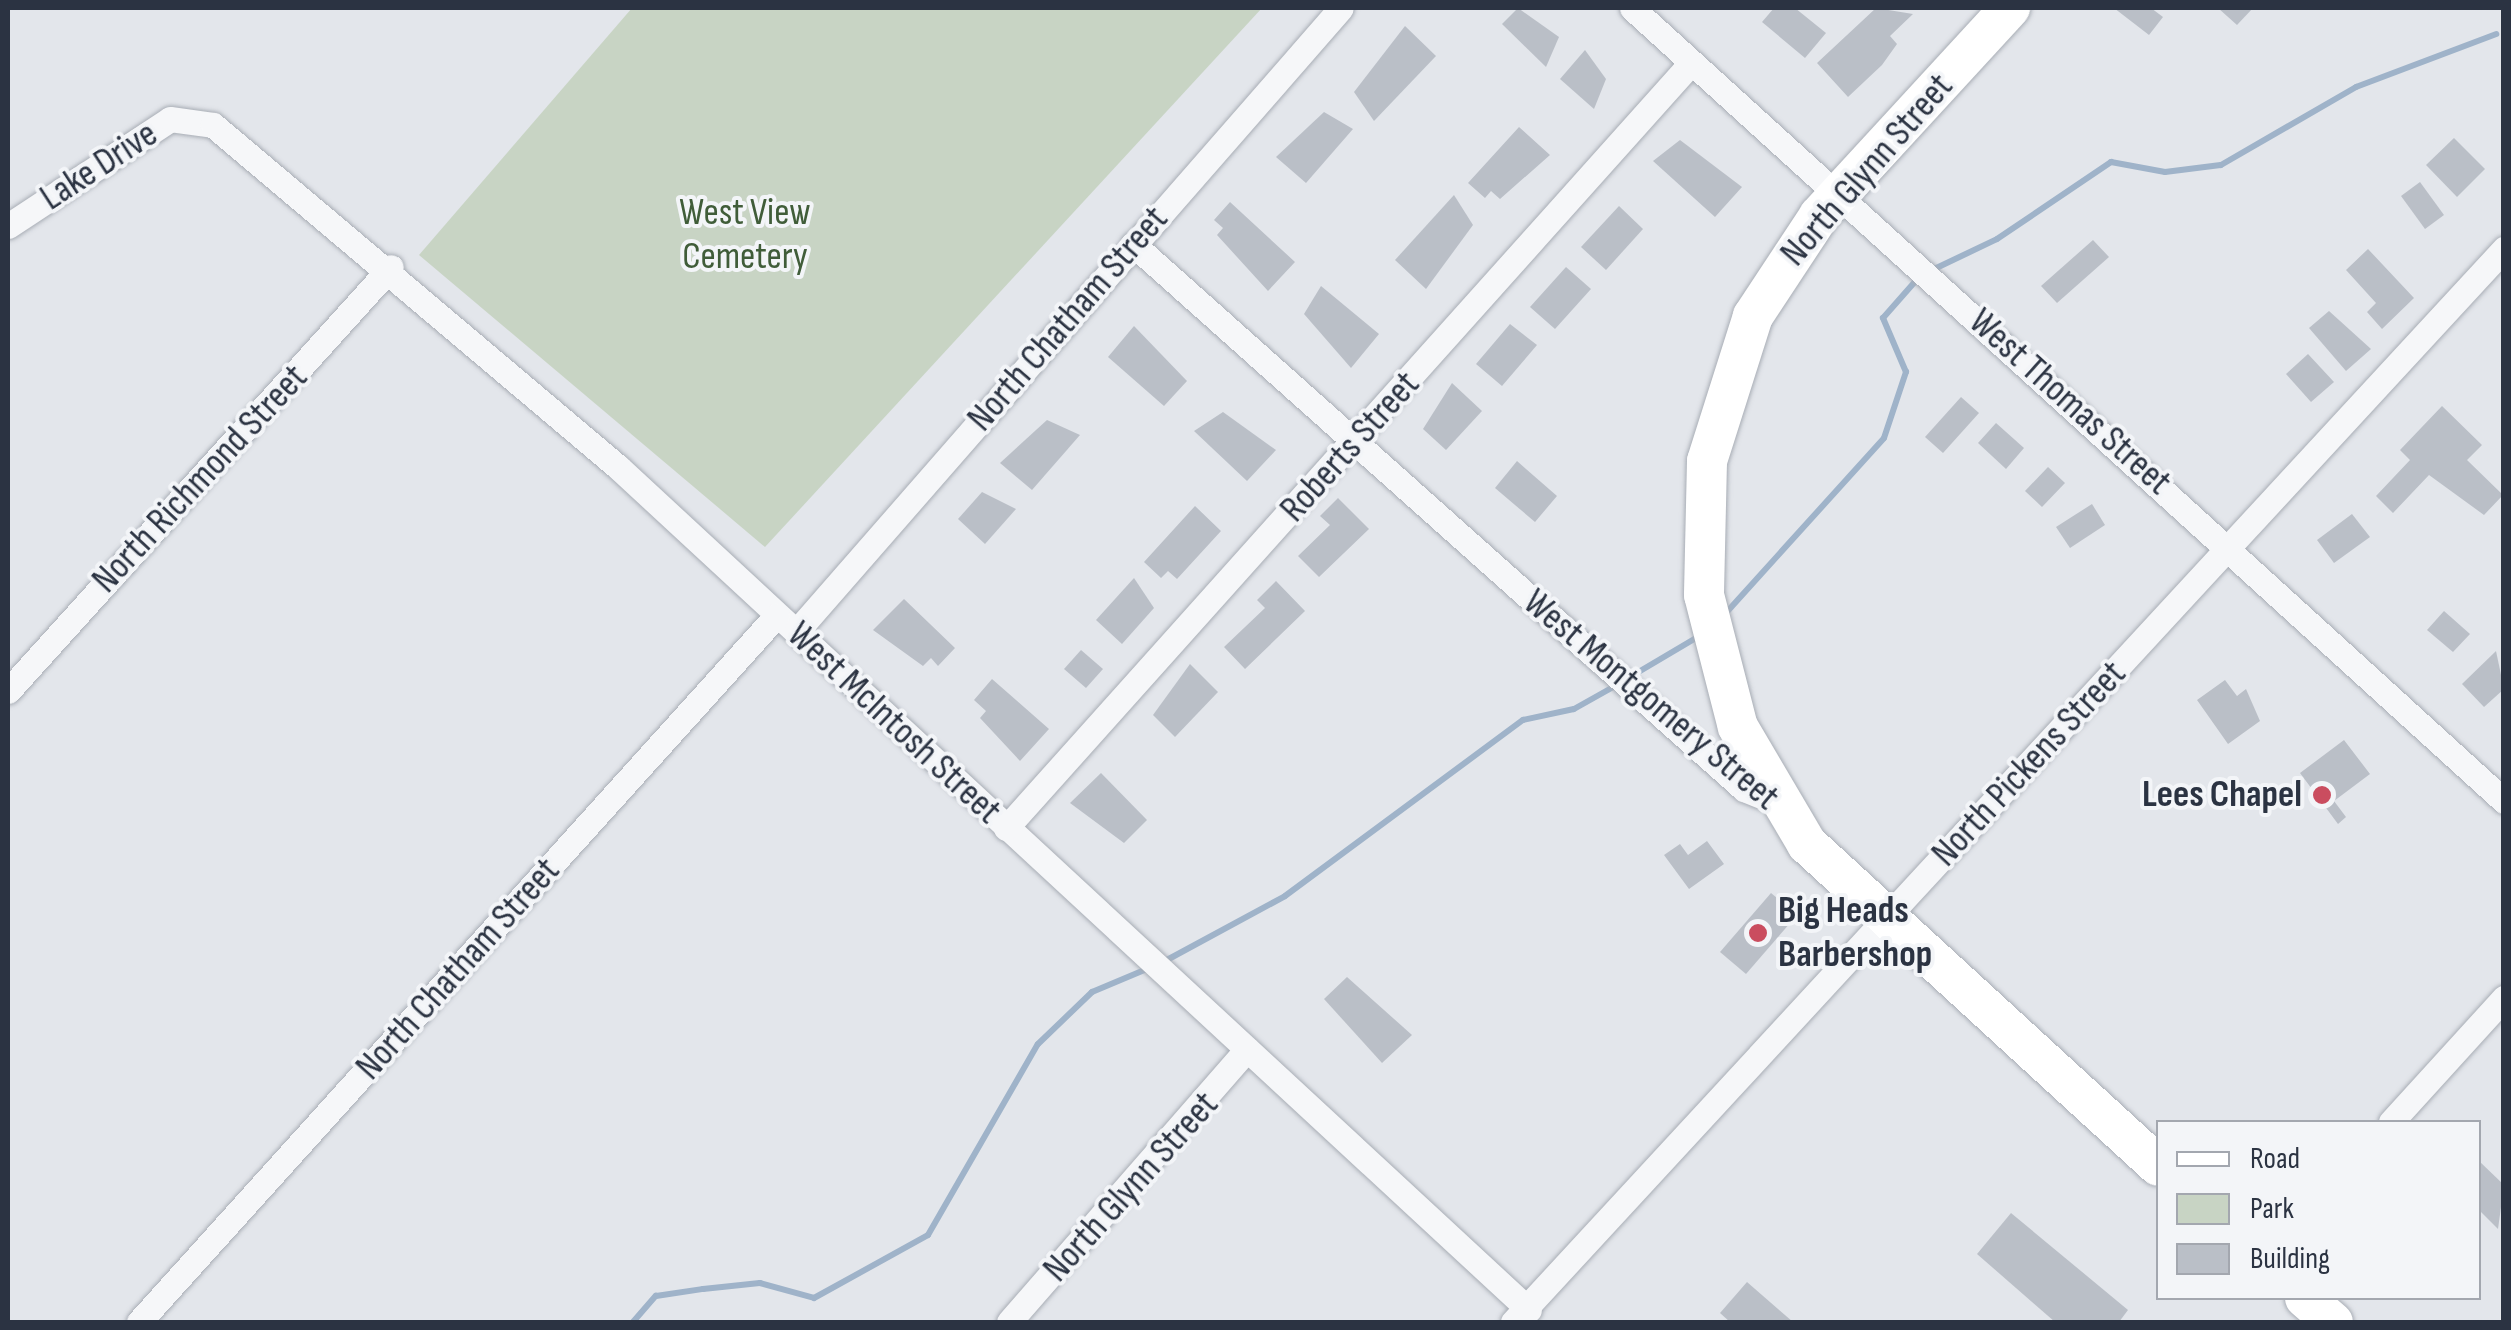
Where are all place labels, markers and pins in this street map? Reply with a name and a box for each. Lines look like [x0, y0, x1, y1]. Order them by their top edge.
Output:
place label: Lees Chapel [2142, 772, 2302, 818]
marker: Lees Chapel [2311, 784, 2333, 806]
place label: Big Heads Barbershop [1778, 888, 1932, 978]
marker: Big Heads Barbershop [1747, 922, 1769, 944]

